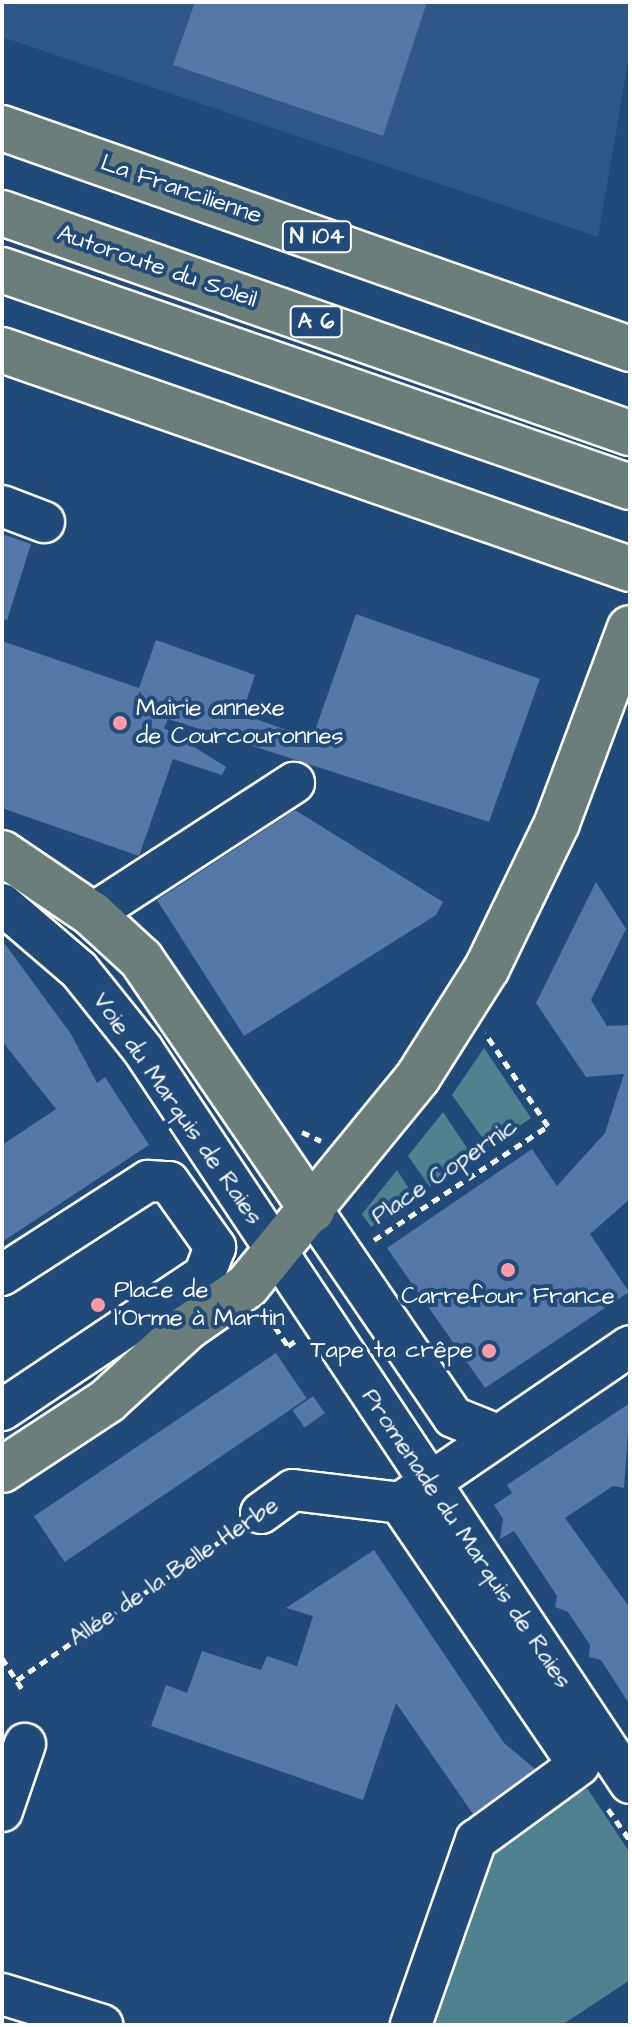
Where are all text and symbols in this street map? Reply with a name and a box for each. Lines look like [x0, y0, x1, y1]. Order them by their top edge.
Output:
street label: La Francilienne [97, 149, 265, 231]
street label: Autoroute du Soleil [53, 219, 261, 315]
road number: N 104 [281, 219, 353, 255]
road number: A 6 [288, 304, 344, 340]
place label: Mairie annexe de Courcouronnes [136, 695, 343, 751]
marker: Mairie annexe de Courcouronnes [111, 714, 129, 732]
street label: Voie du Marquis de Raies [86, 987, 268, 1231]
street label: Place Copernic [366, 1113, 524, 1231]
marker: Carrefour France [499, 1261, 517, 1279]
place label: Place de l'Orme à Martin [114, 1277, 285, 1333]
place label: Carrefour France [401, 1283, 615, 1311]
marker: Place de l'Orme à Martin [89, 1296, 107, 1314]
place label: Tape ta crêpe [311, 1337, 473, 1365]
marker: Tape ta crêpe [480, 1342, 498, 1360]
street label: Promenade du Marquis de Raies [355, 1384, 577, 1694]
street label: Allée de la Belle Herbe [64, 1491, 284, 1653]

